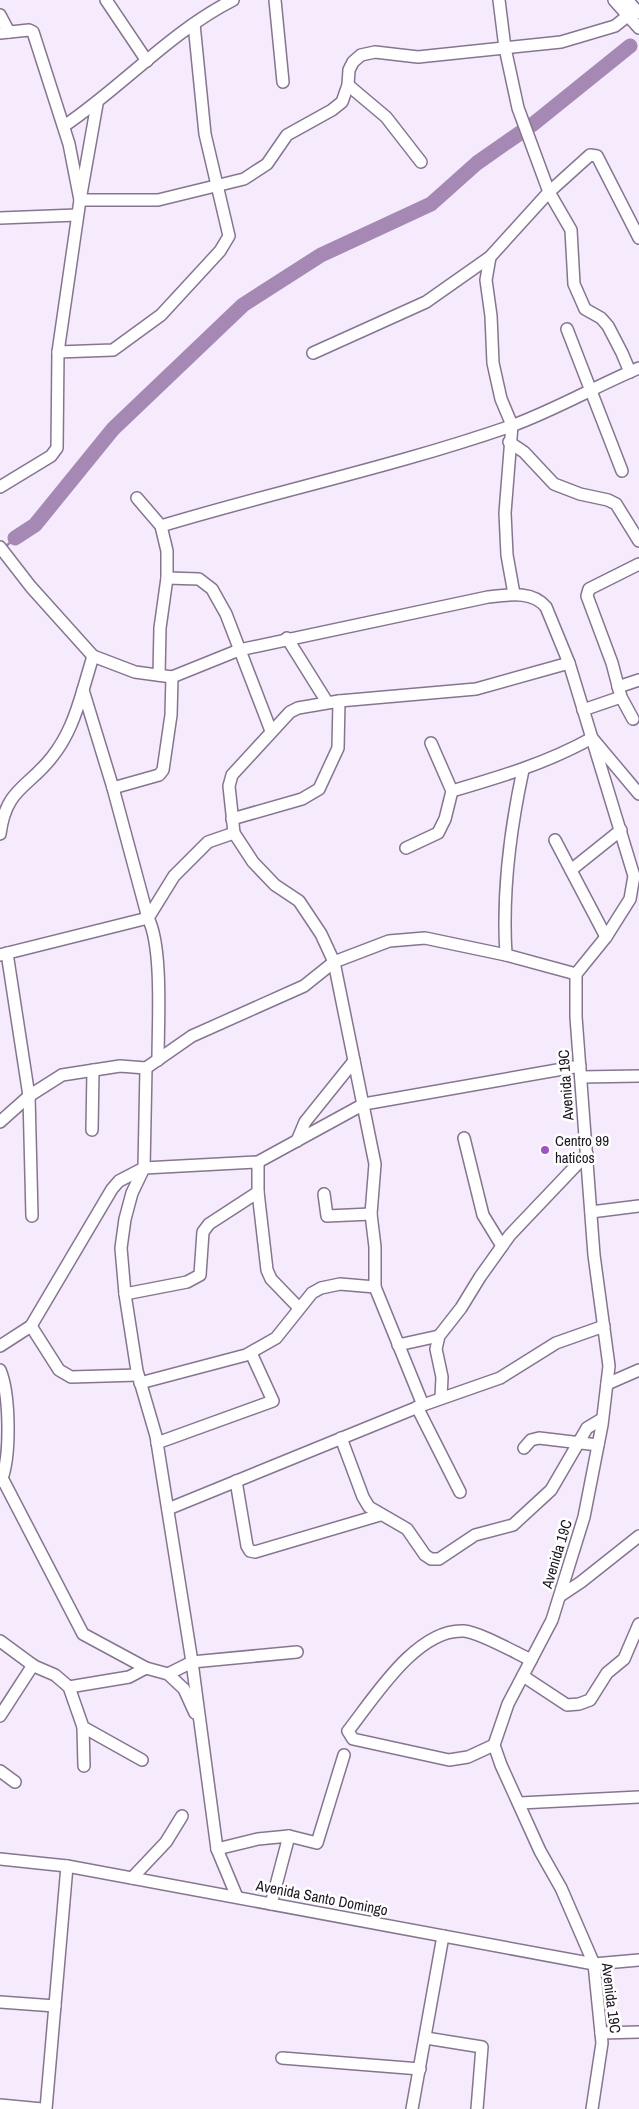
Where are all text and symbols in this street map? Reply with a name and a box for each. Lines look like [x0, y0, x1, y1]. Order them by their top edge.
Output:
street label: Avenida 19C [553, 1049, 579, 1122]
place label: Centro 99 haticos [555, 1130, 609, 1168]
marker: Centro 99 haticos [539, 1144, 551, 1156]
street label: Avenida 19C [536, 1517, 577, 1592]
street label: Avenida Santo Domingo [253, 1874, 390, 1921]
street label: Avenida 19C [597, 1960, 626, 2035]

